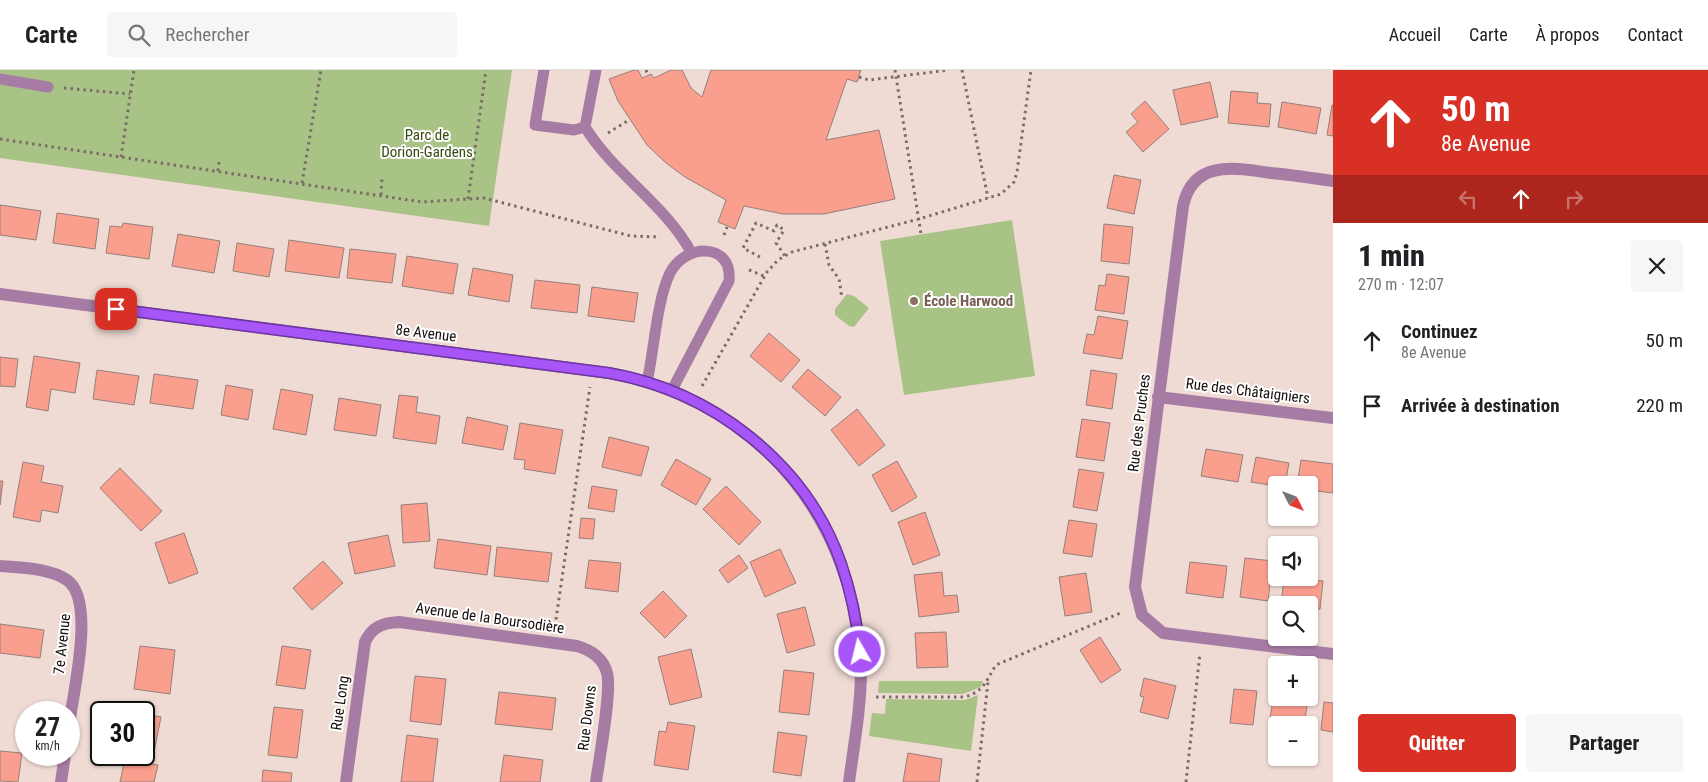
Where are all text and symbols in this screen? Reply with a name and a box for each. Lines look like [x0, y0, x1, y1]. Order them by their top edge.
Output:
search box [107, 12, 457, 57]
text: Carte [25, 21, 77, 49]
icon: search [125, 21, 153, 49]
text: Rechercher [165, 23, 249, 46]
text: Accueil [1389, 24, 1441, 45]
text: Carte [1469, 24, 1508, 45]
text: À propos [1536, 24, 1599, 45]
text: Contact [1627, 24, 1683, 45]
text: 50 m [1441, 89, 1510, 130]
icon: ahead [1358, 90, 1423, 155]
park label: Parc de Dorion-Gardens [381, 126, 473, 161]
text: 8e Avenue [1441, 131, 1531, 156]
icon: left [1454, 185, 1482, 213]
icon: ahead [1507, 185, 1535, 213]
icon: right [1560, 185, 1588, 213]
text: 1 min [1358, 238, 1425, 273]
button: close [1631, 240, 1683, 292]
text: 270 m · 12:07 [1358, 275, 1444, 294]
pin [95, 288, 137, 330]
place label: École Harwood [924, 292, 1013, 310]
icon: arrive [102, 295, 130, 323]
marker: École Harwood [908, 295, 920, 307]
street label: 8e Avenue [395, 320, 457, 346]
text: Continuez [1401, 320, 1478, 343]
icon: ahead [1358, 327, 1386, 355]
text: 50 m [1646, 329, 1683, 352]
text: 8e Avenue [1401, 343, 1466, 362]
street label: Rue des Pruches [1124, 373, 1154, 473]
street label: Rue des Châtaigniers [1185, 374, 1311, 408]
icon: arrive [1358, 392, 1386, 420]
text: Arrivée à destination [1401, 394, 1560, 417]
text: 220 m [1636, 394, 1683, 417]
north arrow [1268, 476, 1318, 526]
map controls [1268, 476, 1318, 766]
button: sound [1268, 536, 1318, 586]
button: search [1268, 596, 1318, 646]
street label: Avenue de la Boursodière [415, 599, 565, 637]
street label: 7e Avenue [50, 613, 74, 675]
position arrow [833, 625, 885, 677]
button: + [1268, 656, 1318, 706]
street label: Rue Long [327, 675, 353, 731]
street label: Rue Downs [574, 684, 600, 752]
speed limit sign: 30 [90, 701, 155, 766]
text: 27 [35, 713, 60, 742]
button: Quitter [1358, 714, 1516, 772]
button: Partager [1526, 714, 1683, 772]
button: − [1268, 716, 1318, 766]
text: km/h [35, 739, 60, 753]

